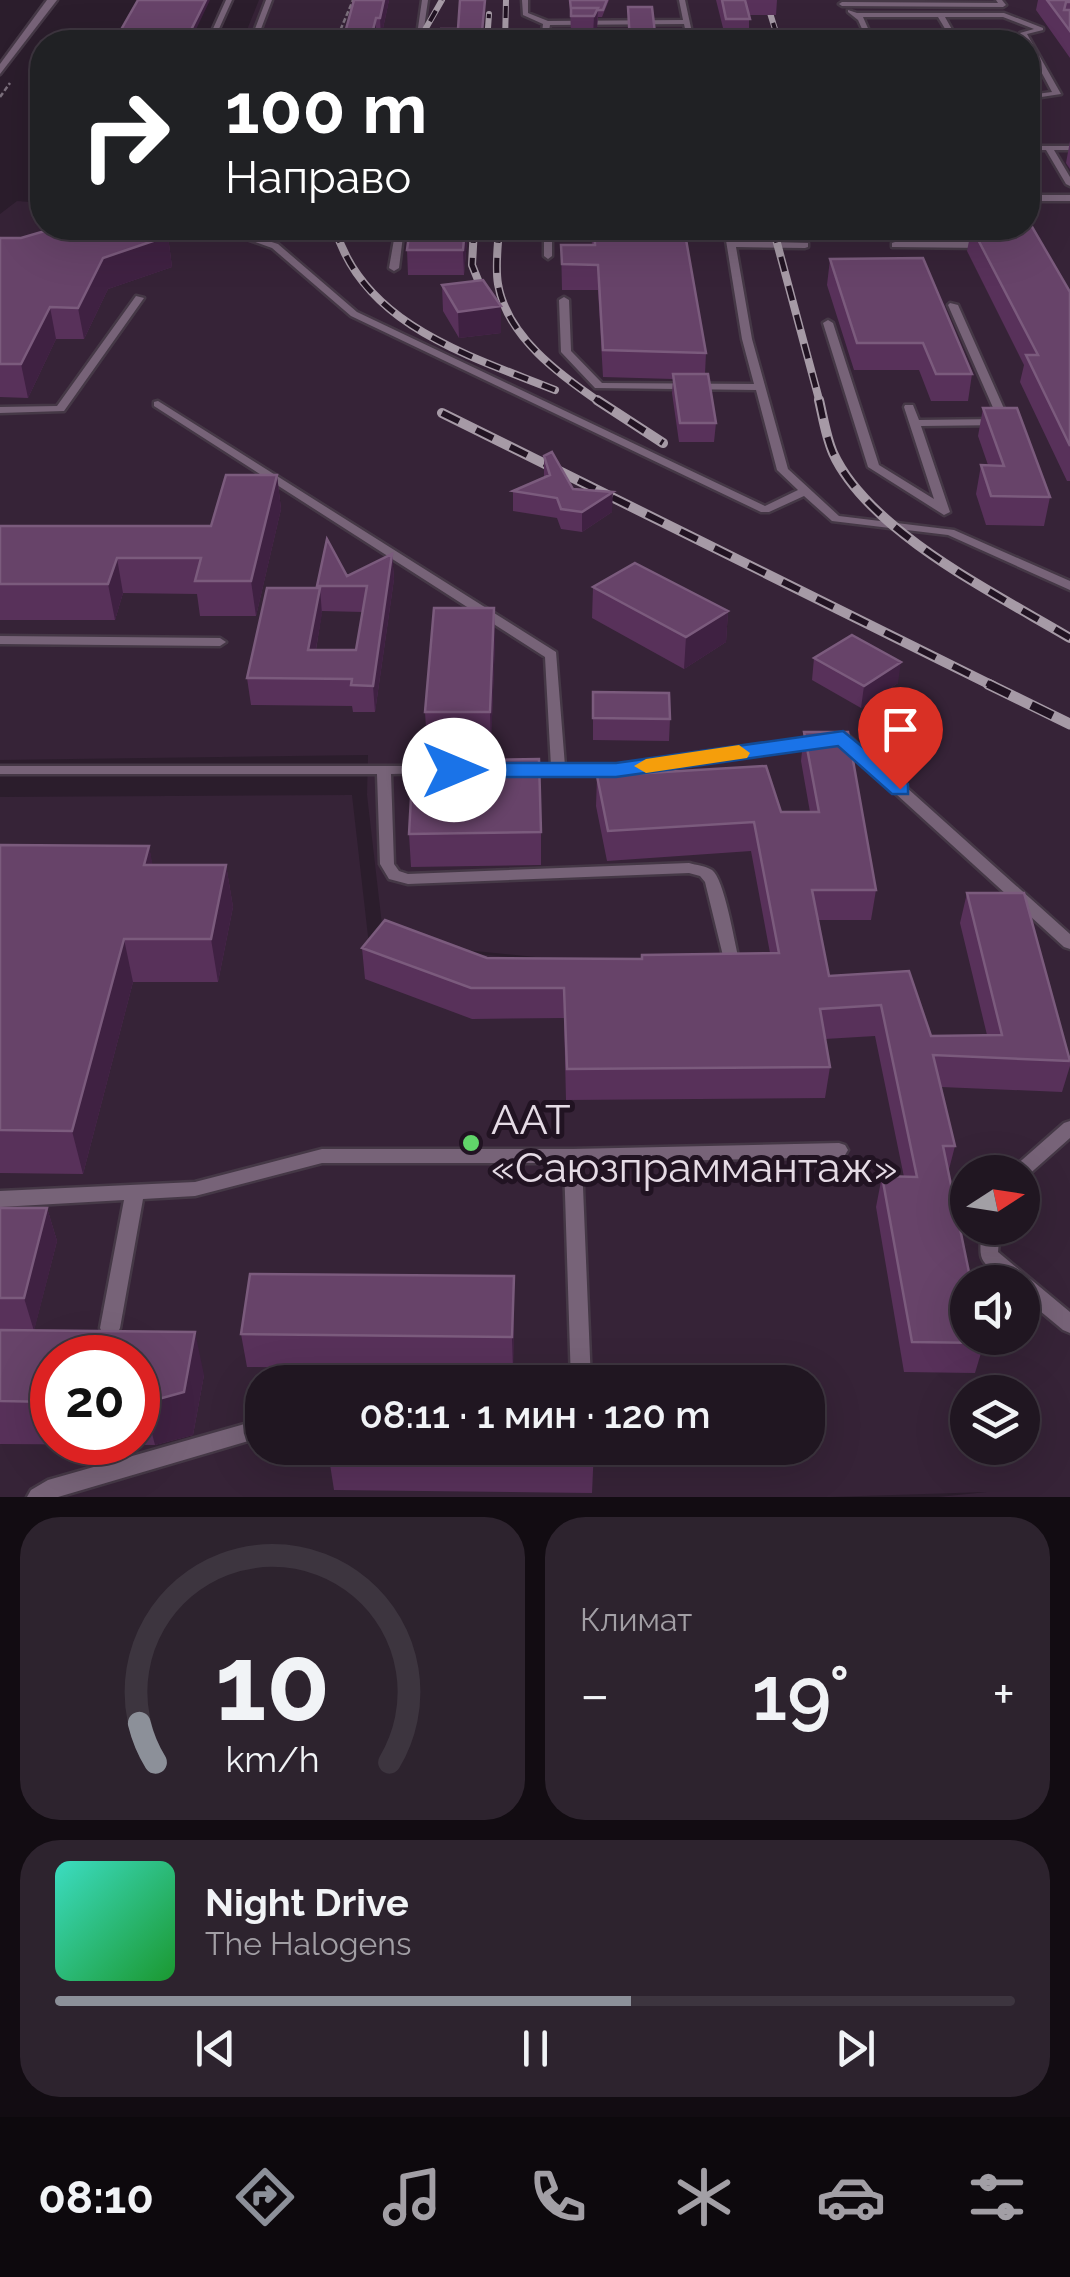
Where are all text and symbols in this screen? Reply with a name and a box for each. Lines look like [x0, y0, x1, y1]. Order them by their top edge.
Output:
text: 100 m [225, 67, 428, 149]
icon: right [60, 70, 190, 200]
text: Направо [225, 151, 411, 204]
pin [858, 687, 943, 790]
icon: arrive [873, 702, 928, 757]
position arrow [402, 718, 506, 822]
place label: ААТ «Саюзпраммантаж» [491, 1095, 898, 1192]
marker: ААТ «Саюзпраммантаж» [460, 1132, 482, 1154]
north arrow [950, 1155, 1040, 1245]
map controls [950, 1155, 1040, 1465]
button: sound [950, 1265, 1040, 1355]
speed limit sign: 20 [30, 1335, 160, 1465]
button: layers [950, 1375, 1040, 1465]
text: 08:11 · 1 мин · 120 m [359, 1392, 711, 1437]
text: Климат [580, 1601, 692, 1638]
text: 10 [215, 1622, 330, 1744]
text: 19° [752, 1649, 850, 1738]
text: − [580, 1662, 610, 1727]
text: + [992, 1662, 1015, 1727]
text: km/h [225, 1738, 320, 1780]
text: Night Drive [205, 1880, 409, 1925]
text: The Halogens [205, 1925, 411, 1962]
icon: previous [188, 2021, 243, 2076]
icon: pause [508, 2021, 563, 2076]
icon: next [828, 2021, 883, 2076]
icon: directions [230, 2162, 300, 2232]
icon: music [377, 2162, 447, 2232]
icon: phone [523, 2162, 593, 2232]
icon: climate [669, 2162, 739, 2232]
icon: car [816, 2162, 886, 2232]
icon: filters [962, 2162, 1032, 2232]
text: 08:10 [38, 2171, 154, 2224]

